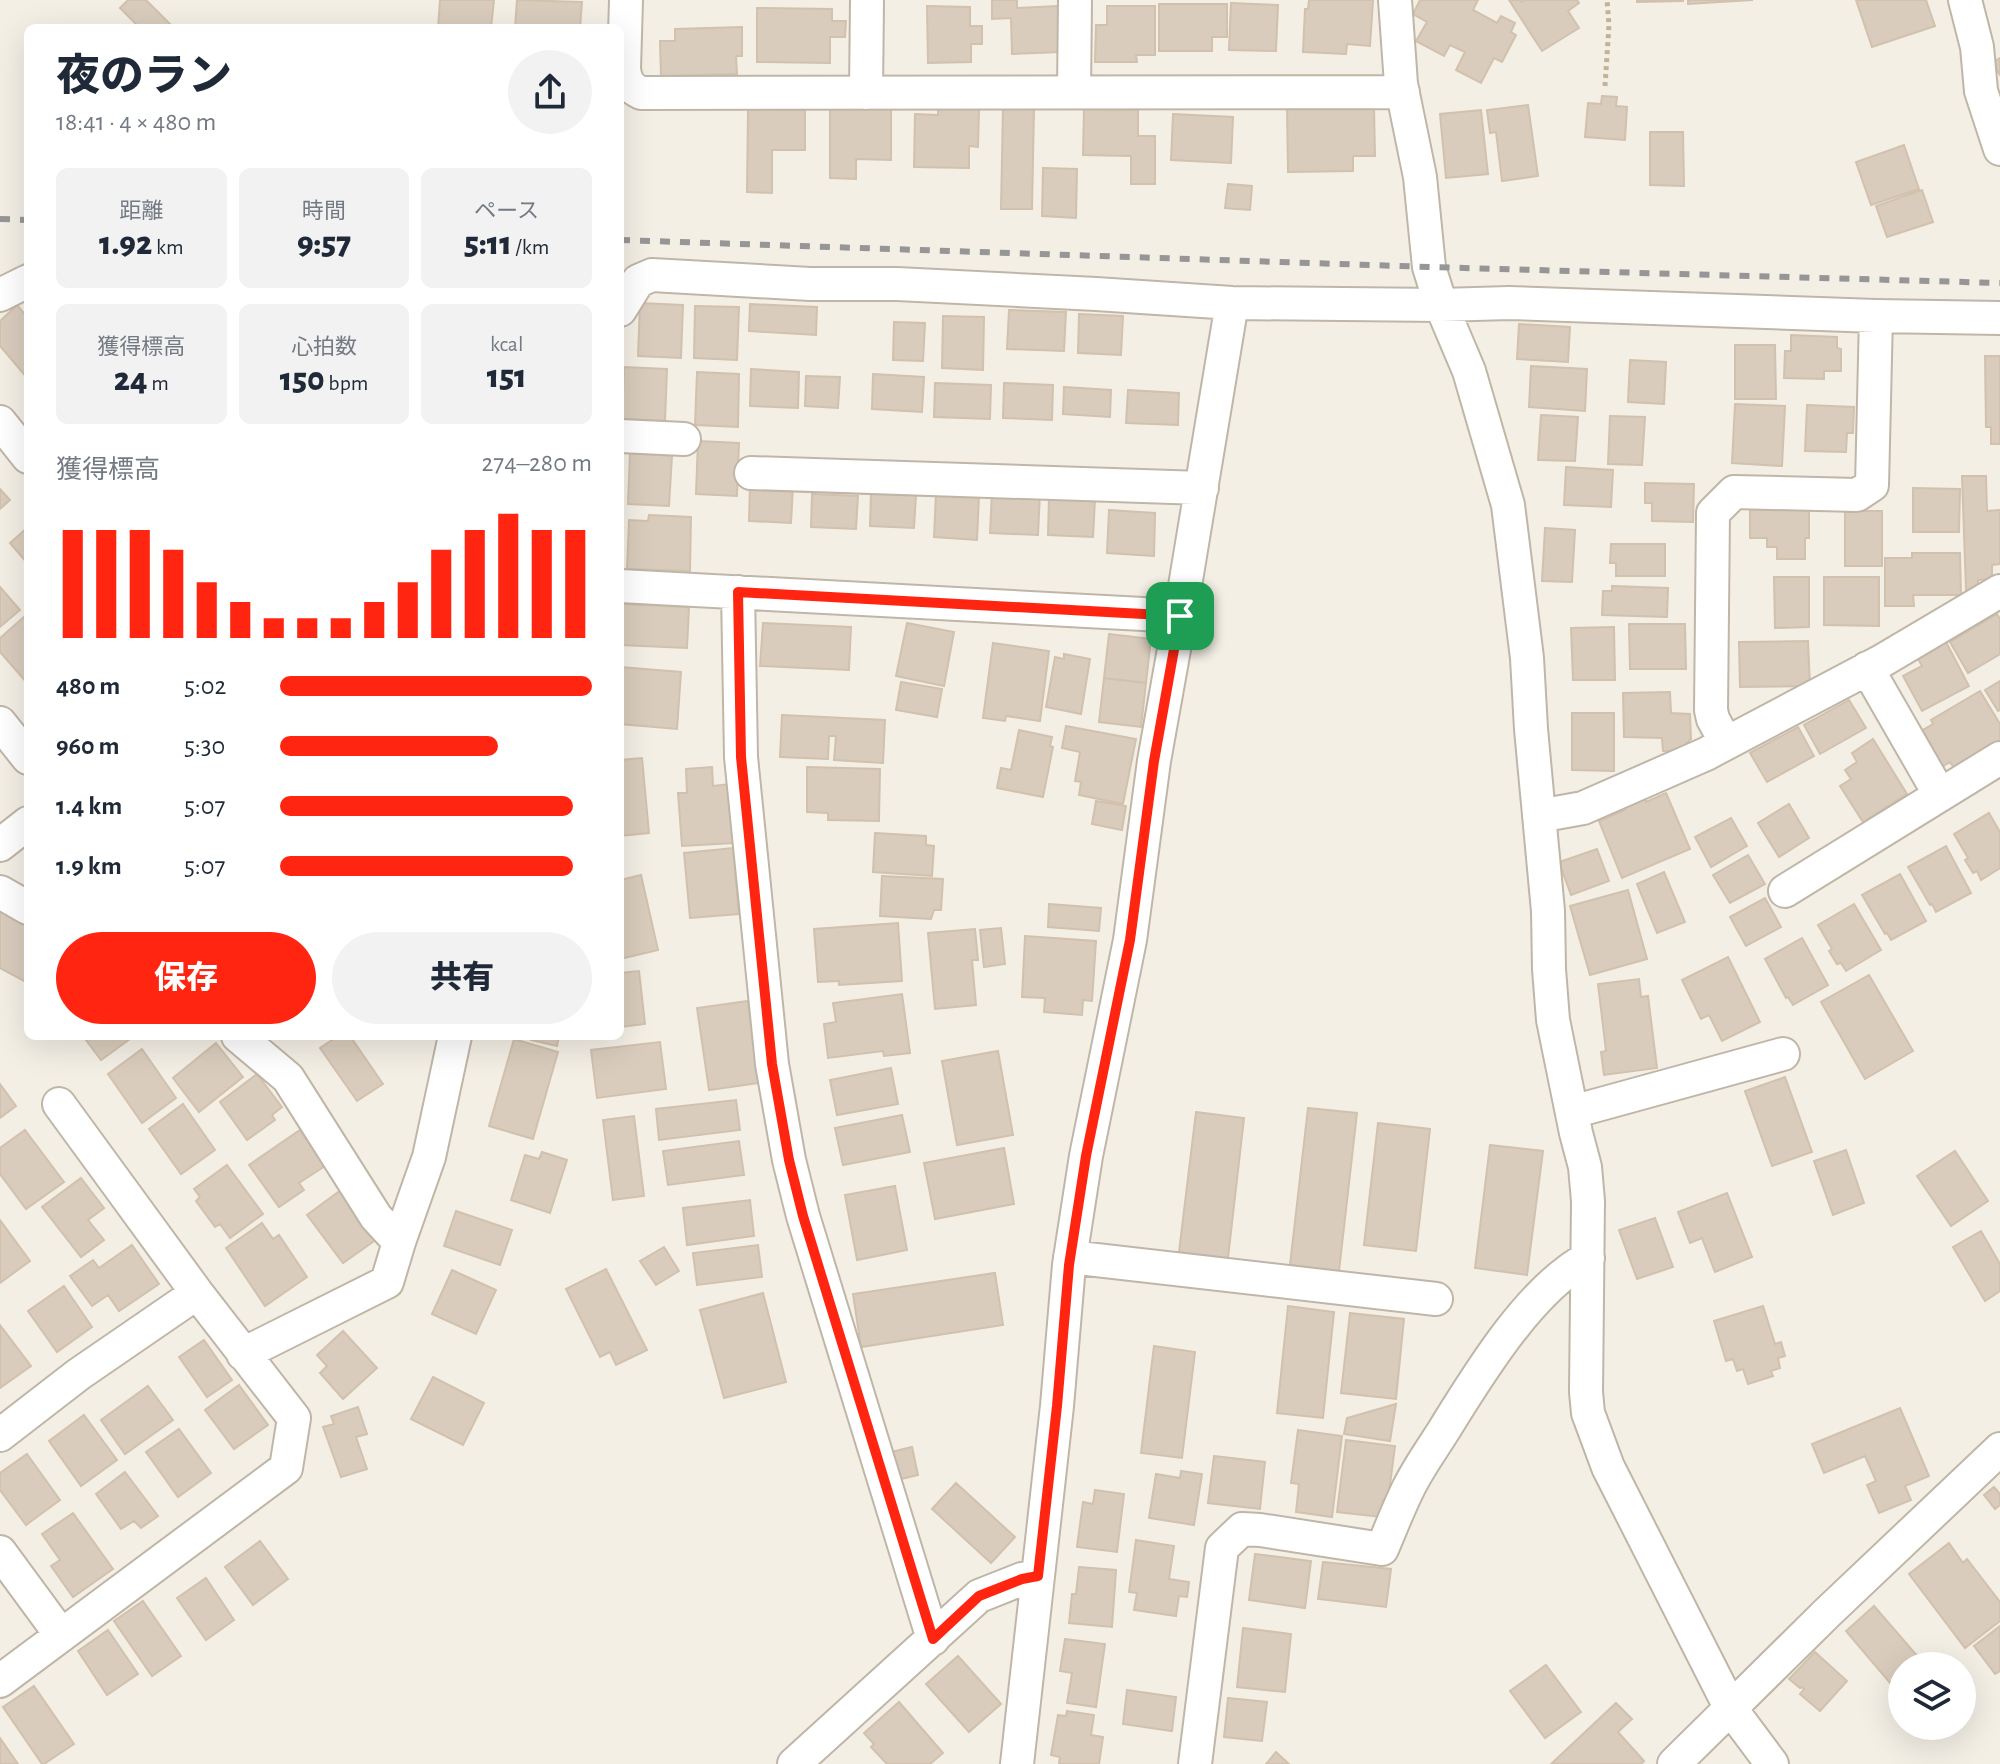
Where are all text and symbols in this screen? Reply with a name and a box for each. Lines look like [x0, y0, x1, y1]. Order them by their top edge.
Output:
button: share [508, 50, 592, 134]
text: 夜のラン [56, 55, 232, 99]
text: 18:41 · 4 × 480 m [56, 109, 216, 135]
text: 距離 [119, 200, 163, 222]
text: 時間 [302, 200, 346, 222]
text: ペース [474, 200, 539, 222]
text: 1.92 [99, 227, 152, 261]
text: 9:57 [297, 227, 351, 261]
text: 5:11 [464, 227, 512, 261]
text: km [152, 236, 184, 258]
text: /km [512, 236, 549, 258]
text: kcal [490, 333, 523, 355]
text: 獲得標高 [97, 336, 185, 358]
text: 心拍数 [291, 336, 357, 358]
text: 151 [487, 360, 527, 394]
text: 24 [114, 363, 148, 397]
text: 150 [280, 363, 325, 397]
text: m [148, 372, 169, 394]
text: bpm [325, 372, 368, 394]
text: 274–280 m [481, 450, 592, 476]
text: 獲得標高 [56, 457, 160, 483]
pin [1146, 582, 1214, 650]
icon: arrive [1158, 594, 1202, 638]
text: 480 m [56, 673, 120, 699]
text: 5:02 [184, 673, 226, 699]
text: 960 m [56, 733, 120, 759]
text: 5:30 [184, 733, 225, 759]
text: 1.4 km [56, 793, 122, 819]
text: 5:07 [184, 793, 225, 819]
text: 1.9 km [56, 853, 122, 879]
text: 5:07 [184, 853, 225, 879]
button: 保存 [56, 932, 316, 1024]
button: 共有 [332, 932, 592, 1024]
map controls [1888, 1652, 1976, 1740]
button: layers [1888, 1652, 1976, 1740]

